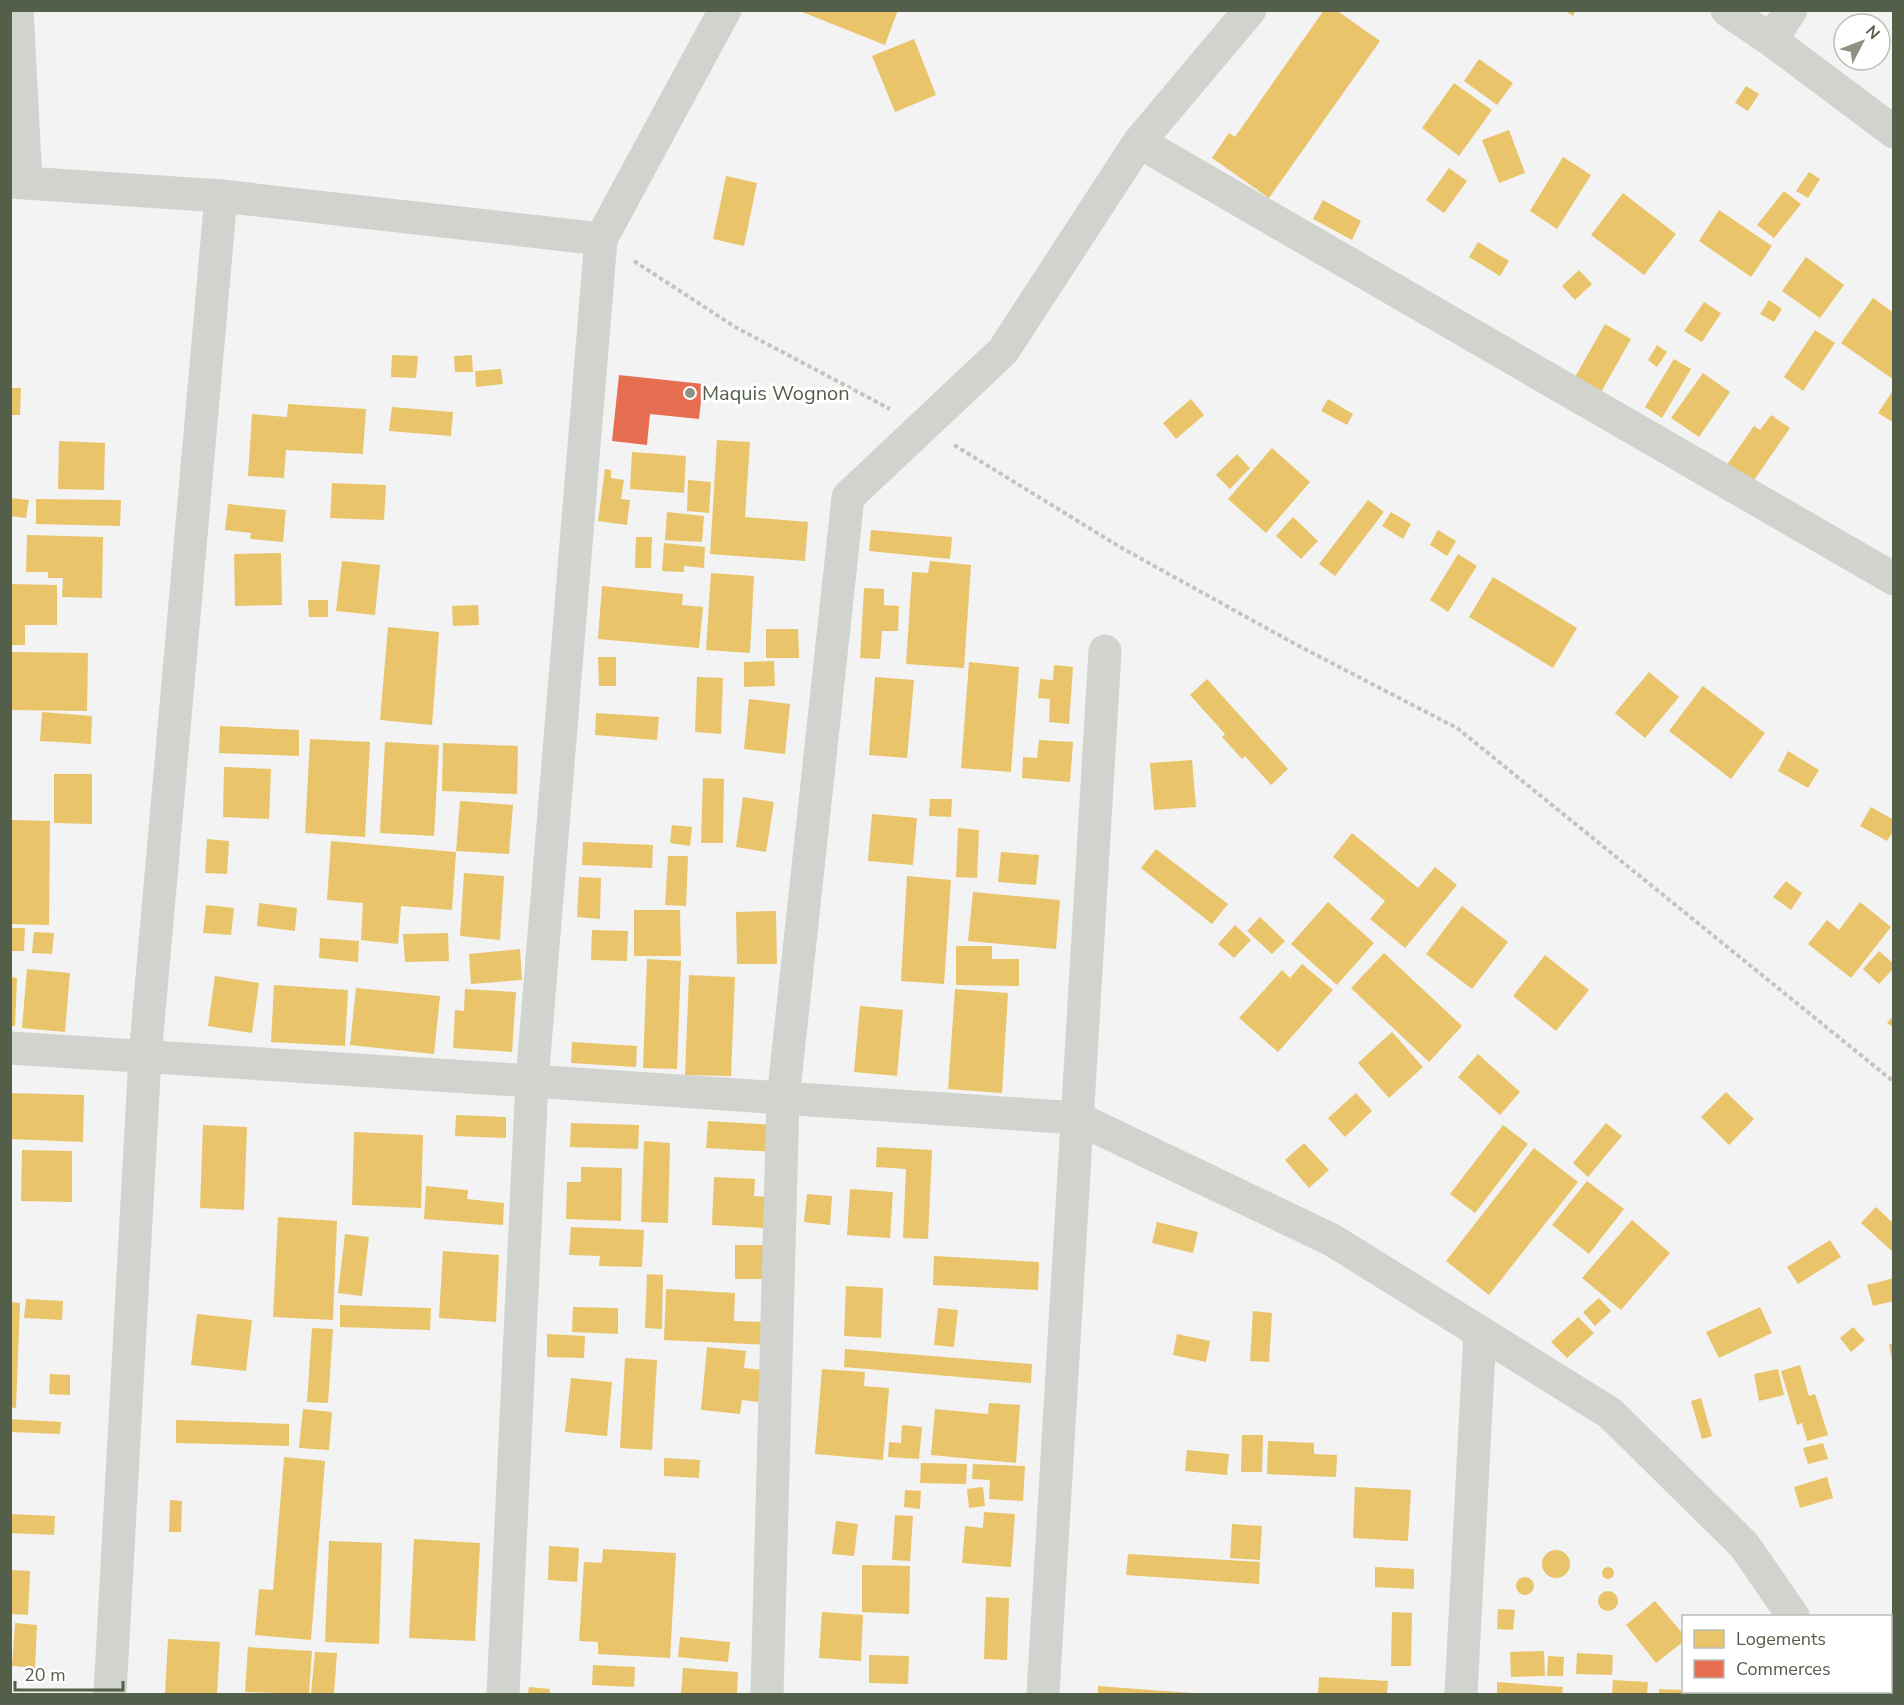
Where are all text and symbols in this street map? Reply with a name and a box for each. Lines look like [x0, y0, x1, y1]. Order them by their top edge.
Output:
north arrow [1832, 12, 1892, 72]
text: N [1860, 21, 1885, 44]
place label: Maquis Wognon [702, 380, 850, 407]
marker: Maquis Wognon [683, 386, 697, 400]
legend [1682, 1615, 1892, 1693]
text: Logements [1736, 1627, 1826, 1651]
scale bar [15, 1654, 123, 1692]
text: Commerces [1736, 1657, 1831, 1681]
text: 20 m [24, 1663, 66, 1687]

